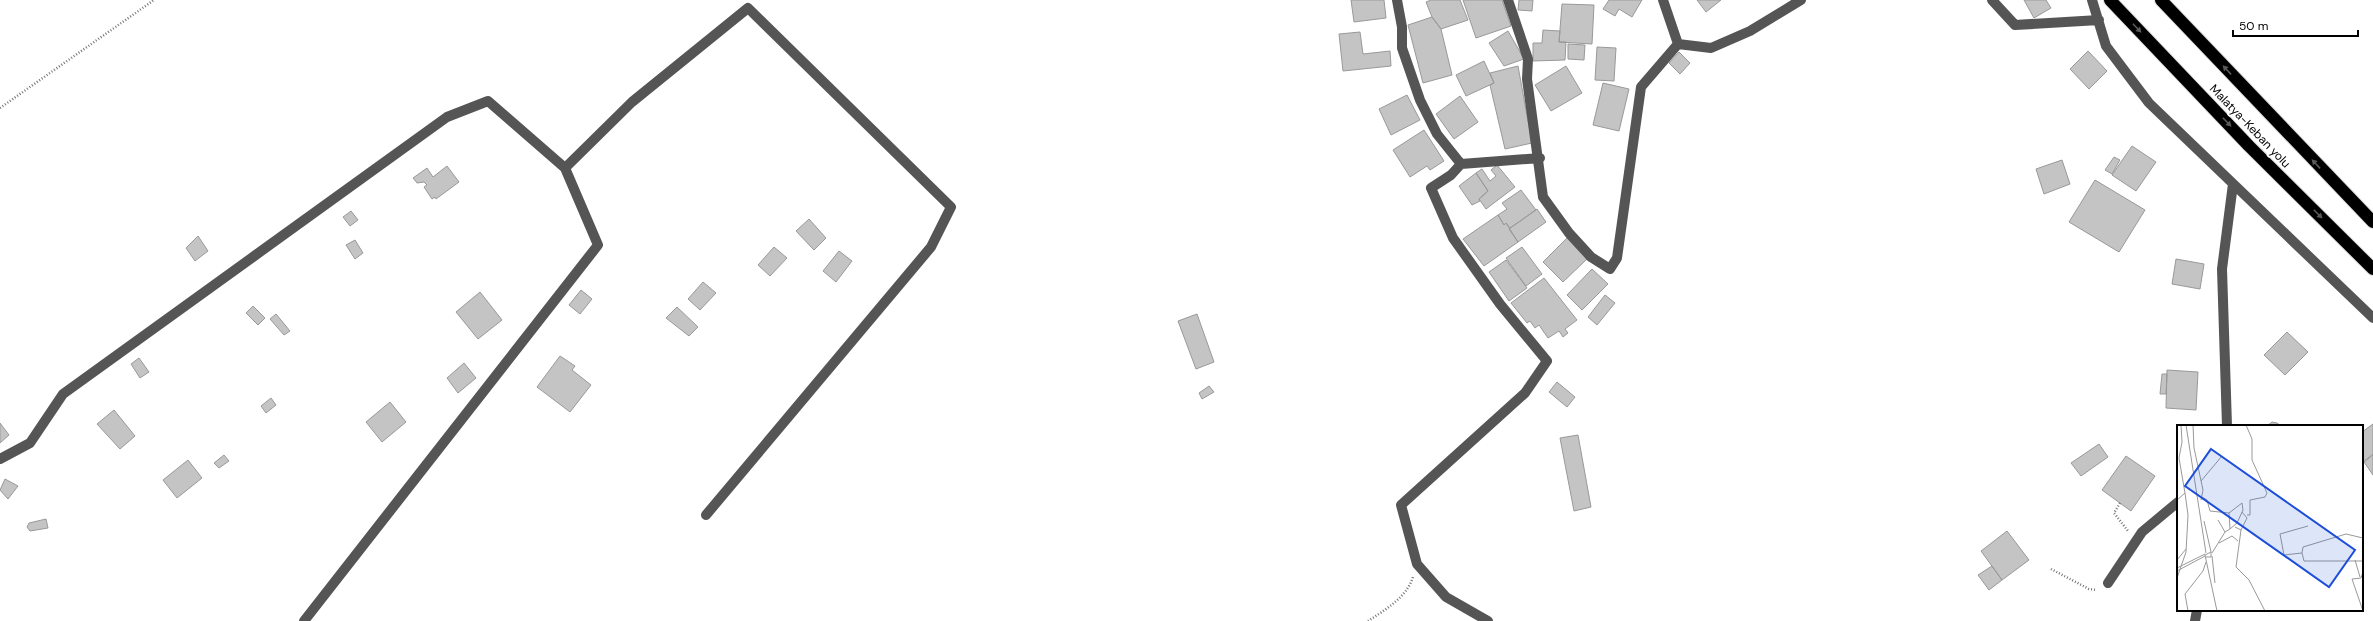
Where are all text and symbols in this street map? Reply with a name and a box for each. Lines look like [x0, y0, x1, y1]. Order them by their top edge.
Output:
scale bar [2233, 12, 2358, 38]
text: 50 m [2239, 18, 2268, 34]
one-way arrow [2132, 23, 2141, 33]
one-way arrow [2222, 65, 2232, 75]
street label: Malatya-Keban yolu [2206, 81, 2294, 171]
one-way arrow [2222, 117, 2231, 127]
one-way arrow [2311, 159, 2321, 169]
one-way arrow [2313, 209, 2323, 219]
inset map [2177, 425, 2363, 611]

